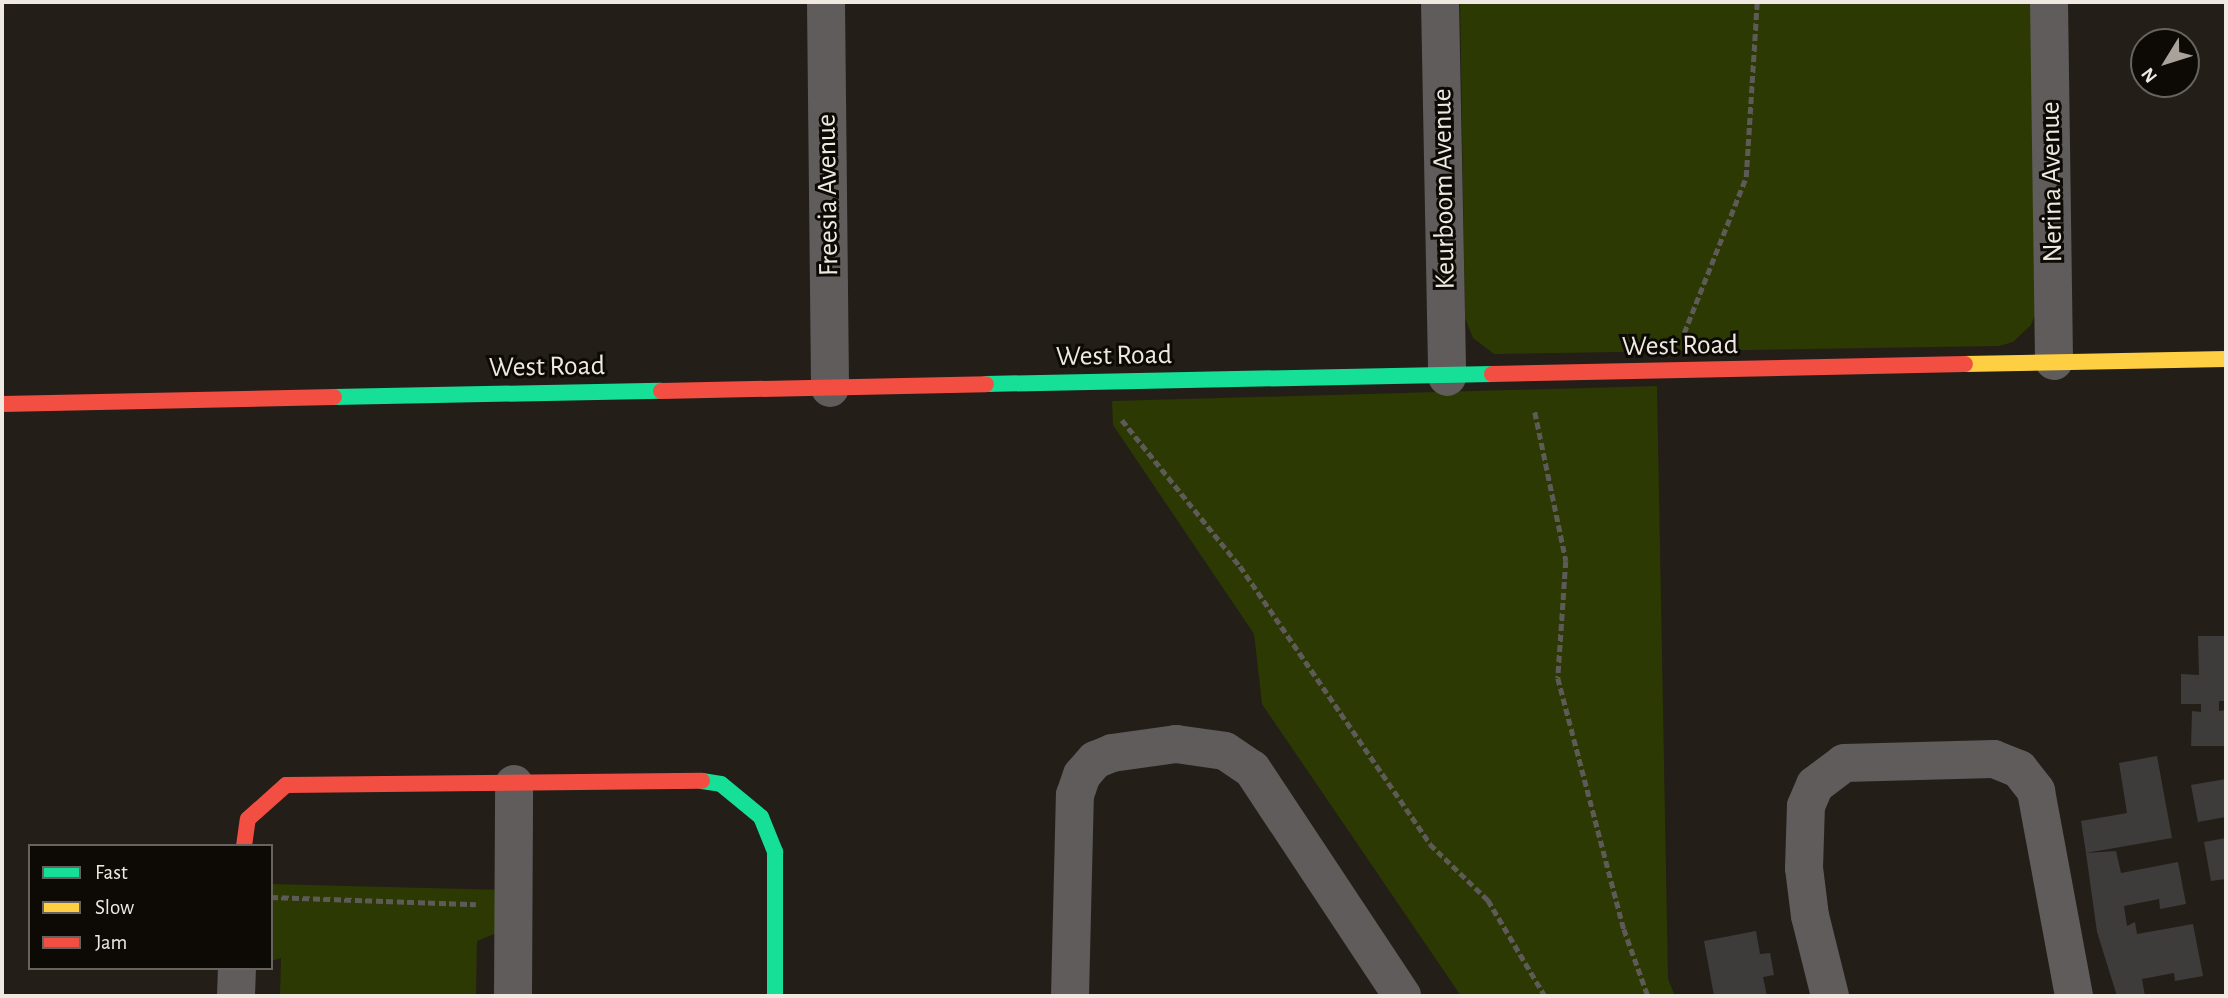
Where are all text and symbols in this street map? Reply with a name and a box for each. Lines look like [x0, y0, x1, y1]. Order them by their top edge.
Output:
north arrow [2130, 28, 2200, 98]
text: N [2138, 64, 2161, 86]
street label: Keurboom Avenue [1425, 88, 1463, 290]
street label: Nerina Avenue [2034, 101, 2070, 263]
street label: Freesia Avenue [810, 114, 846, 276]
street label: West Road [1622, 328, 1738, 364]
street label: West Road [1056, 338, 1172, 374]
street label: West Road [489, 349, 605, 385]
legend [28, 844, 273, 970]
text: Fast [95, 862, 128, 883]
text: Slow [95, 897, 134, 918]
text: Jam [95, 932, 127, 953]

